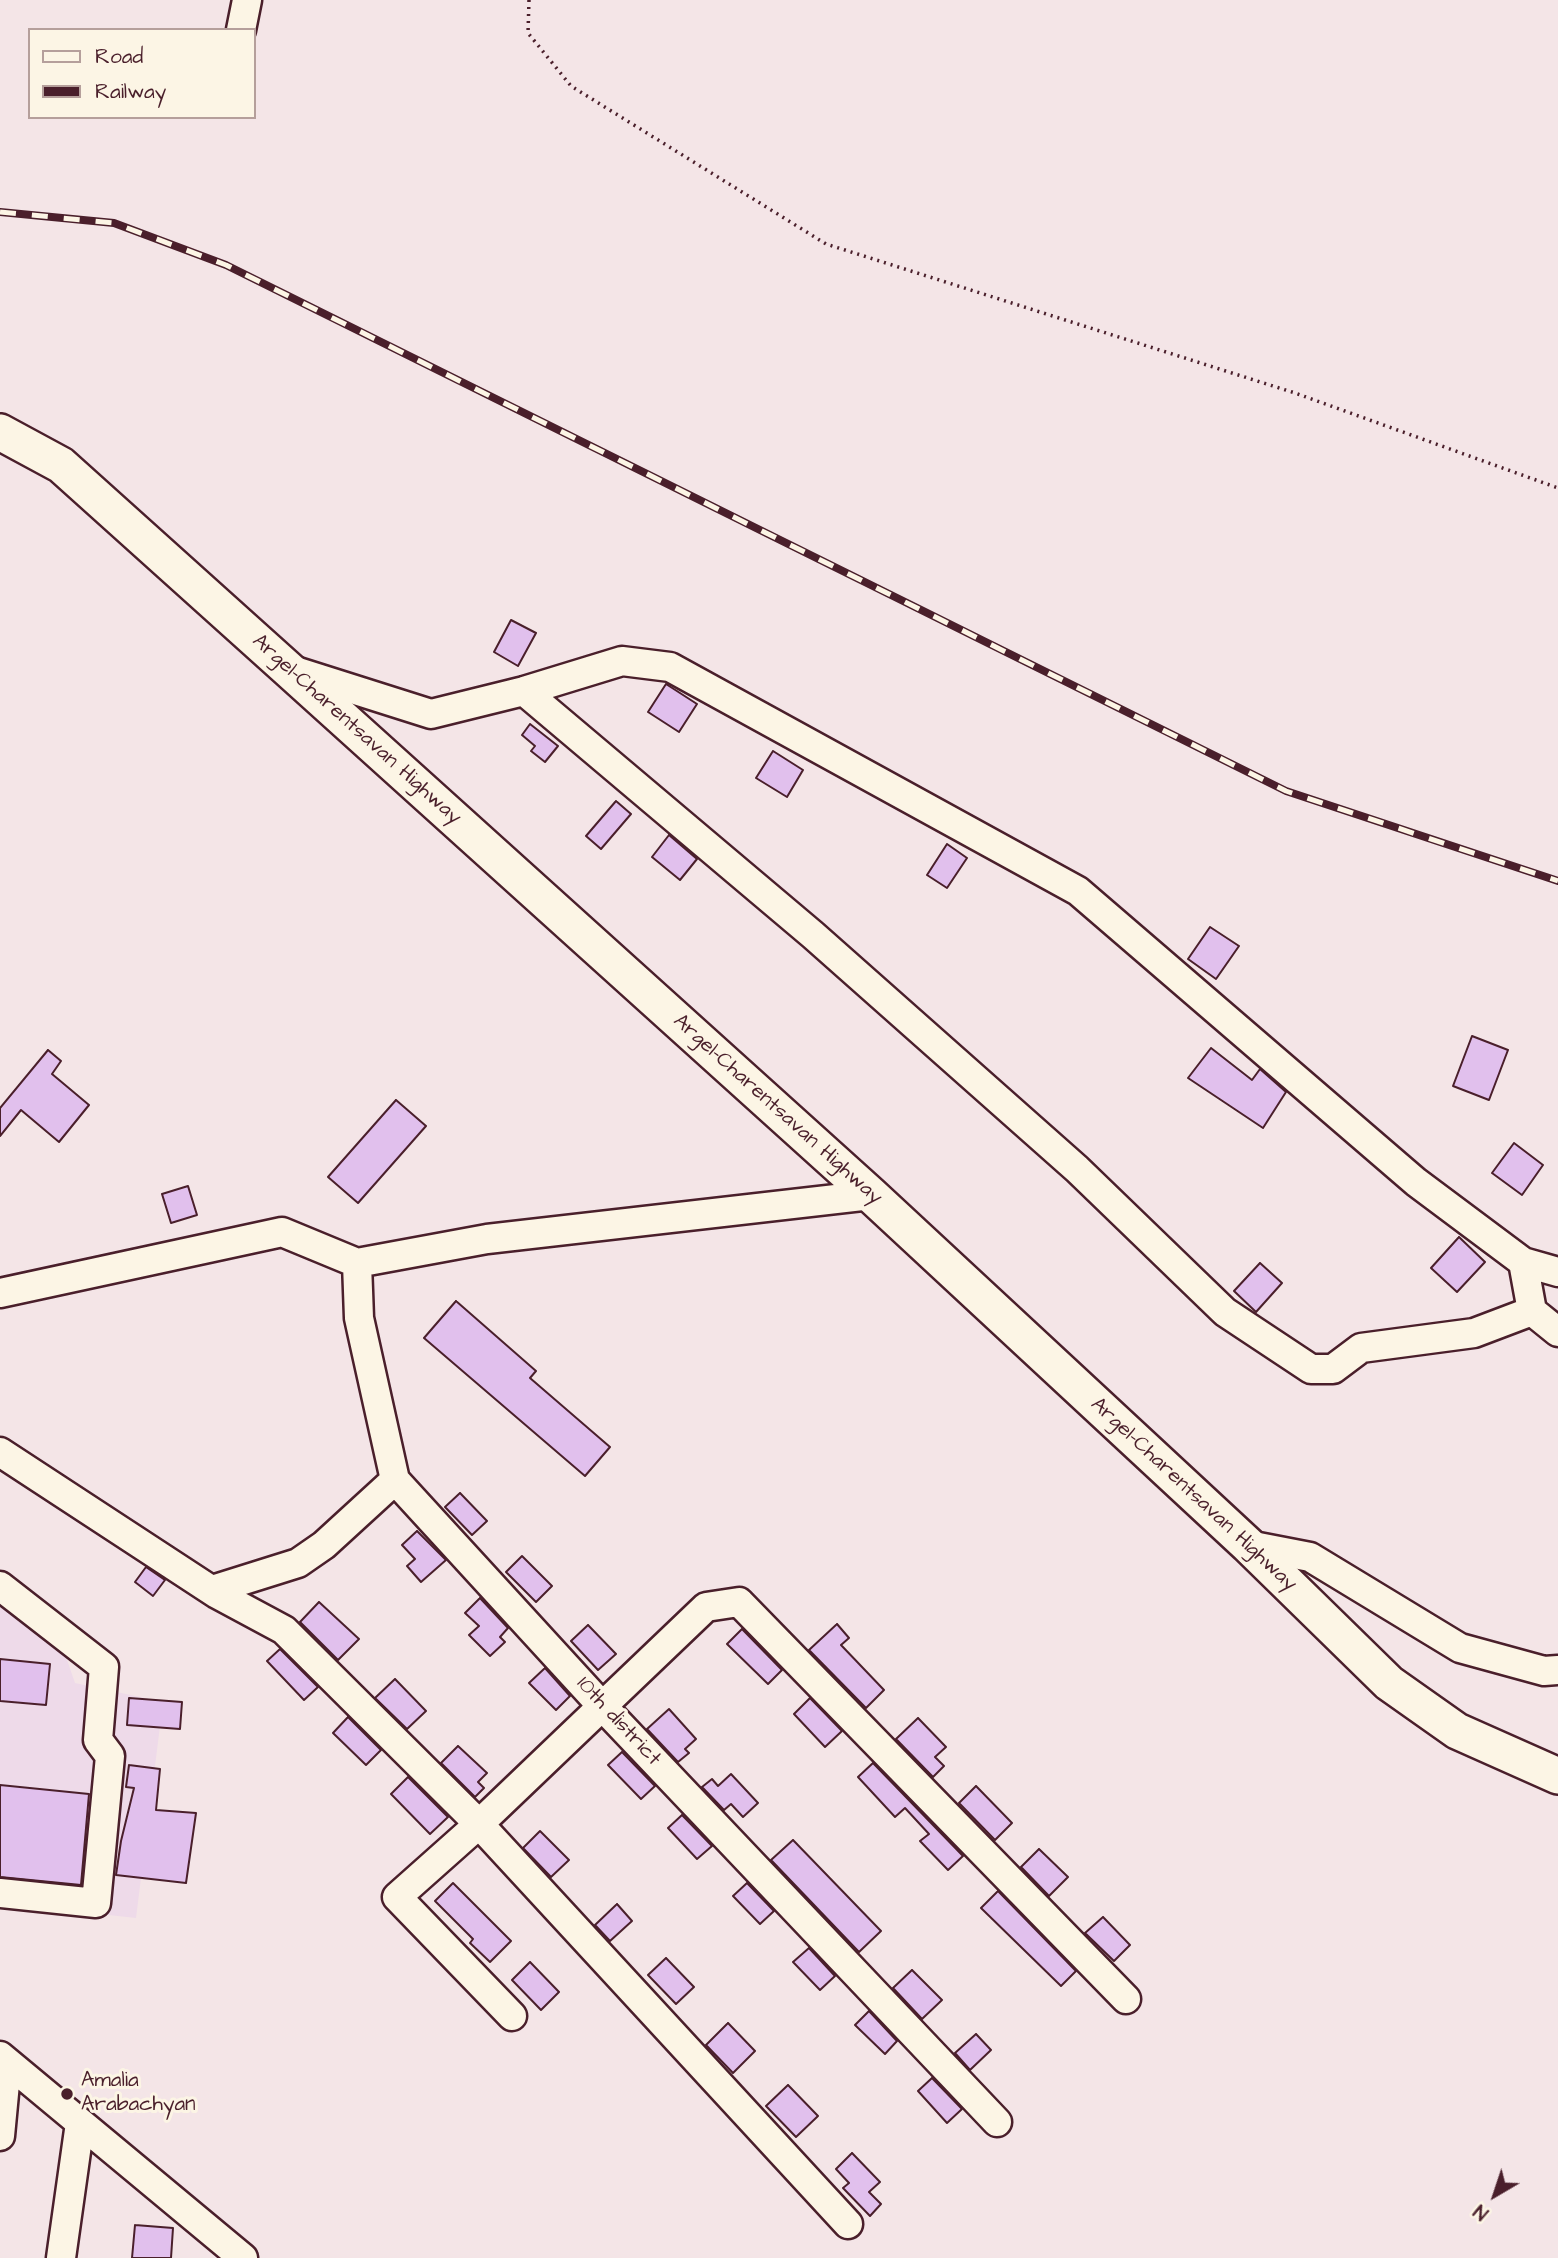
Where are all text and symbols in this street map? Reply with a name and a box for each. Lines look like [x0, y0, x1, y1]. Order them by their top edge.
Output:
legend [28, 28, 256, 119]
text: Road [95, 42, 143, 71]
text: Railway [95, 77, 166, 106]
street label: Argel-Charentsavan Highway [246, 629, 466, 831]
street label: Argel-Charentsavan Highway [667, 1009, 887, 1211]
street label: Argel-Charentsavan Highway [1085, 1393, 1301, 1597]
street label: 10th district [570, 1672, 666, 1772]
place label: Amalia Arabachyan [81, 2069, 196, 2119]
marker: Amalia Arabachyan [59, 2086, 75, 2102]
north arrow [1460, 2160, 1530, 2230]
text: N [1468, 2197, 1495, 2226]

